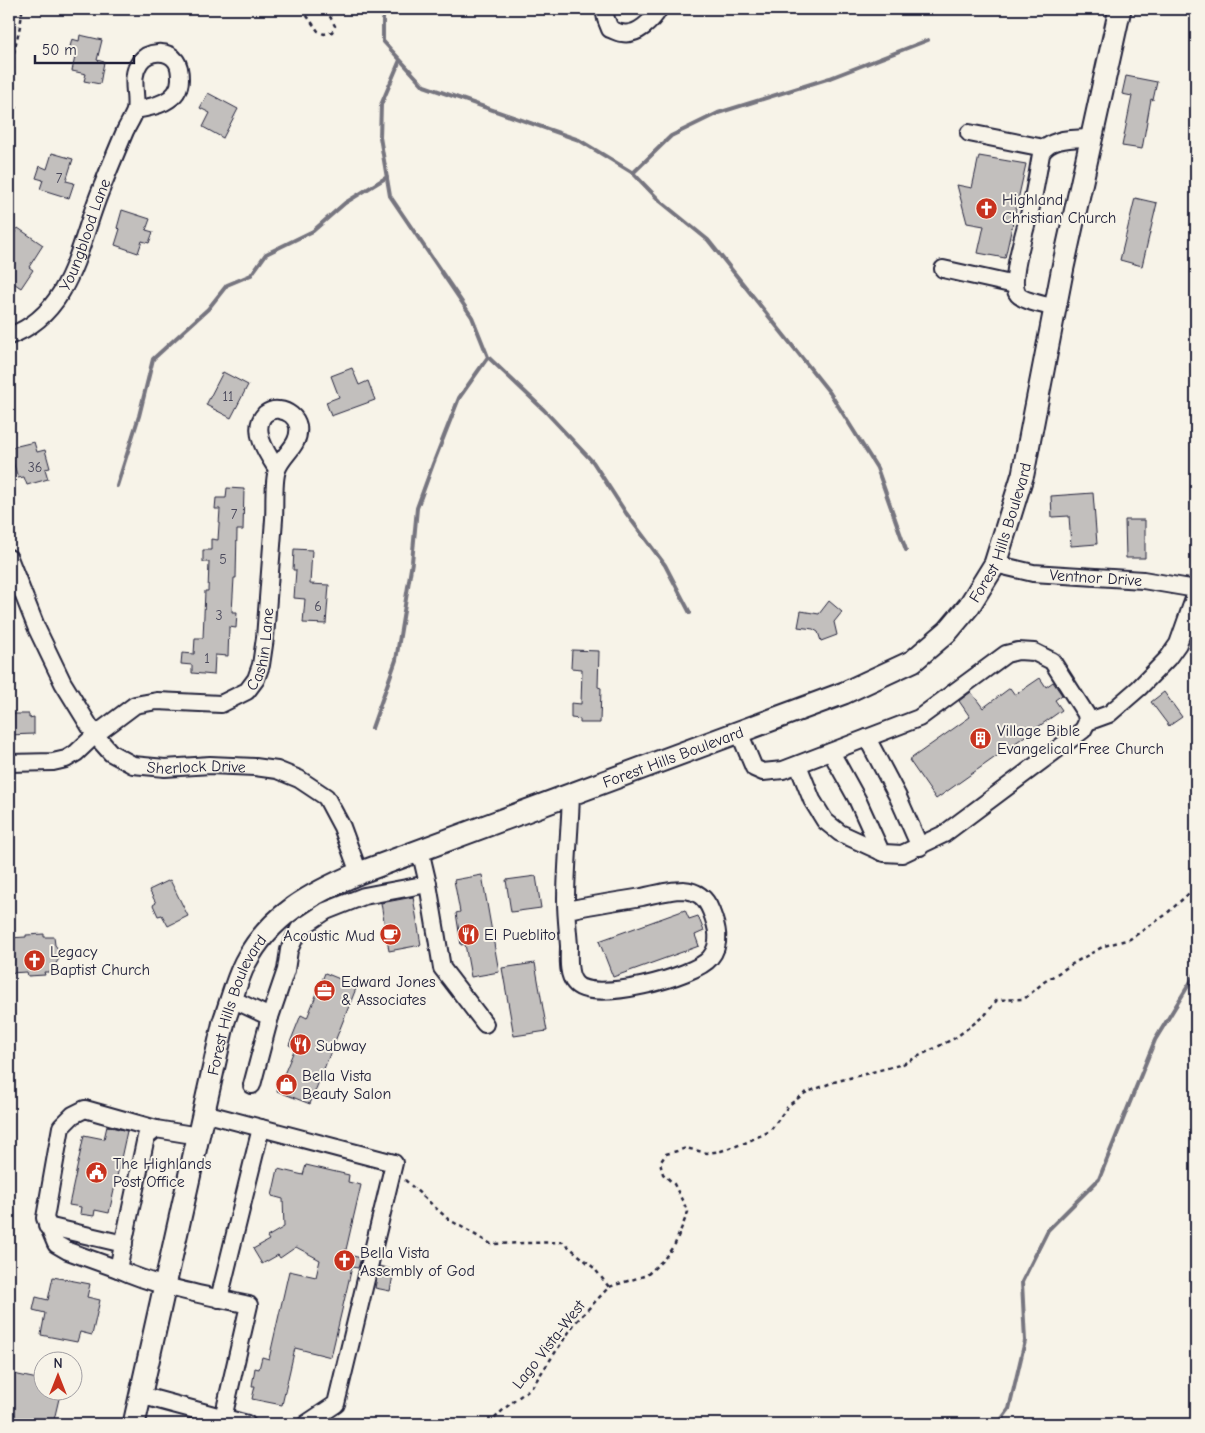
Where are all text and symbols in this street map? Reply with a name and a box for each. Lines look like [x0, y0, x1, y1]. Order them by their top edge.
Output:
scale bar [35, 32, 134, 64]
text: 50 m [42, 41, 77, 59]
house number: 7 [56, 170, 63, 187]
street label: Youngblood Lane [56, 176, 114, 294]
place label: Highland Christian Church [1002, 191, 1116, 227]
church icon: Highland Christian Church [974, 196, 998, 220]
house number: 11 [222, 388, 234, 405]
house number: 36 [28, 459, 42, 476]
street label: Forest Hills Boulevard [966, 461, 1035, 606]
house number: 7 [231, 506, 238, 523]
house number: 5 [219, 551, 227, 568]
street label: Ventnor Drive [1049, 566, 1143, 590]
house number: 6 [314, 598, 322, 615]
house number: 3 [215, 607, 223, 624]
street label: Cashin Lane [243, 607, 277, 694]
house number: 1 [204, 650, 210, 667]
place label: Village Bible Evangelical Free Church [997, 722, 1164, 758]
street label: Forest Hills Boulevard [600, 723, 746, 792]
building icon: Village Bible Evangelical Free Church [969, 727, 993, 751]
street label: Sherlock Drive [146, 757, 246, 778]
restaurant icon: El Pueblito [456, 922, 480, 946]
cafe icon: Acoustic Mud [379, 923, 403, 947]
place label: El Pueblito [484, 926, 556, 944]
place label: Acoustic Mud [283, 927, 375, 945]
street label: Forest Hills Boulevard [204, 931, 270, 1077]
place label: Legacy Baptist Church [50, 943, 150, 979]
church icon: Legacy Baptist Church [22, 948, 46, 972]
place label: Edward Jones & Associates [341, 973, 436, 1009]
office icon: Edward Jones & Associates [313, 978, 337, 1002]
restaurant icon: Subway [288, 1033, 312, 1057]
place label: Subway [316, 1037, 367, 1055]
place label: Bella Vista Beauty Salon [302, 1067, 391, 1103]
shop icon: Bella Vista Beauty Salon [274, 1072, 298, 1096]
place label: The Highlands Post Office [113, 1155, 212, 1191]
public building icon: The Highlands Post Office [85, 1160, 109, 1184]
place label: Bella Vista Assembly of God [360, 1244, 475, 1280]
church icon: Bella Vista Assembly of God [332, 1249, 356, 1273]
street label: Lago Vista-West [509, 1296, 589, 1393]
north arrow [32, 1350, 82, 1400]
text: N [53, 1355, 63, 1372]

